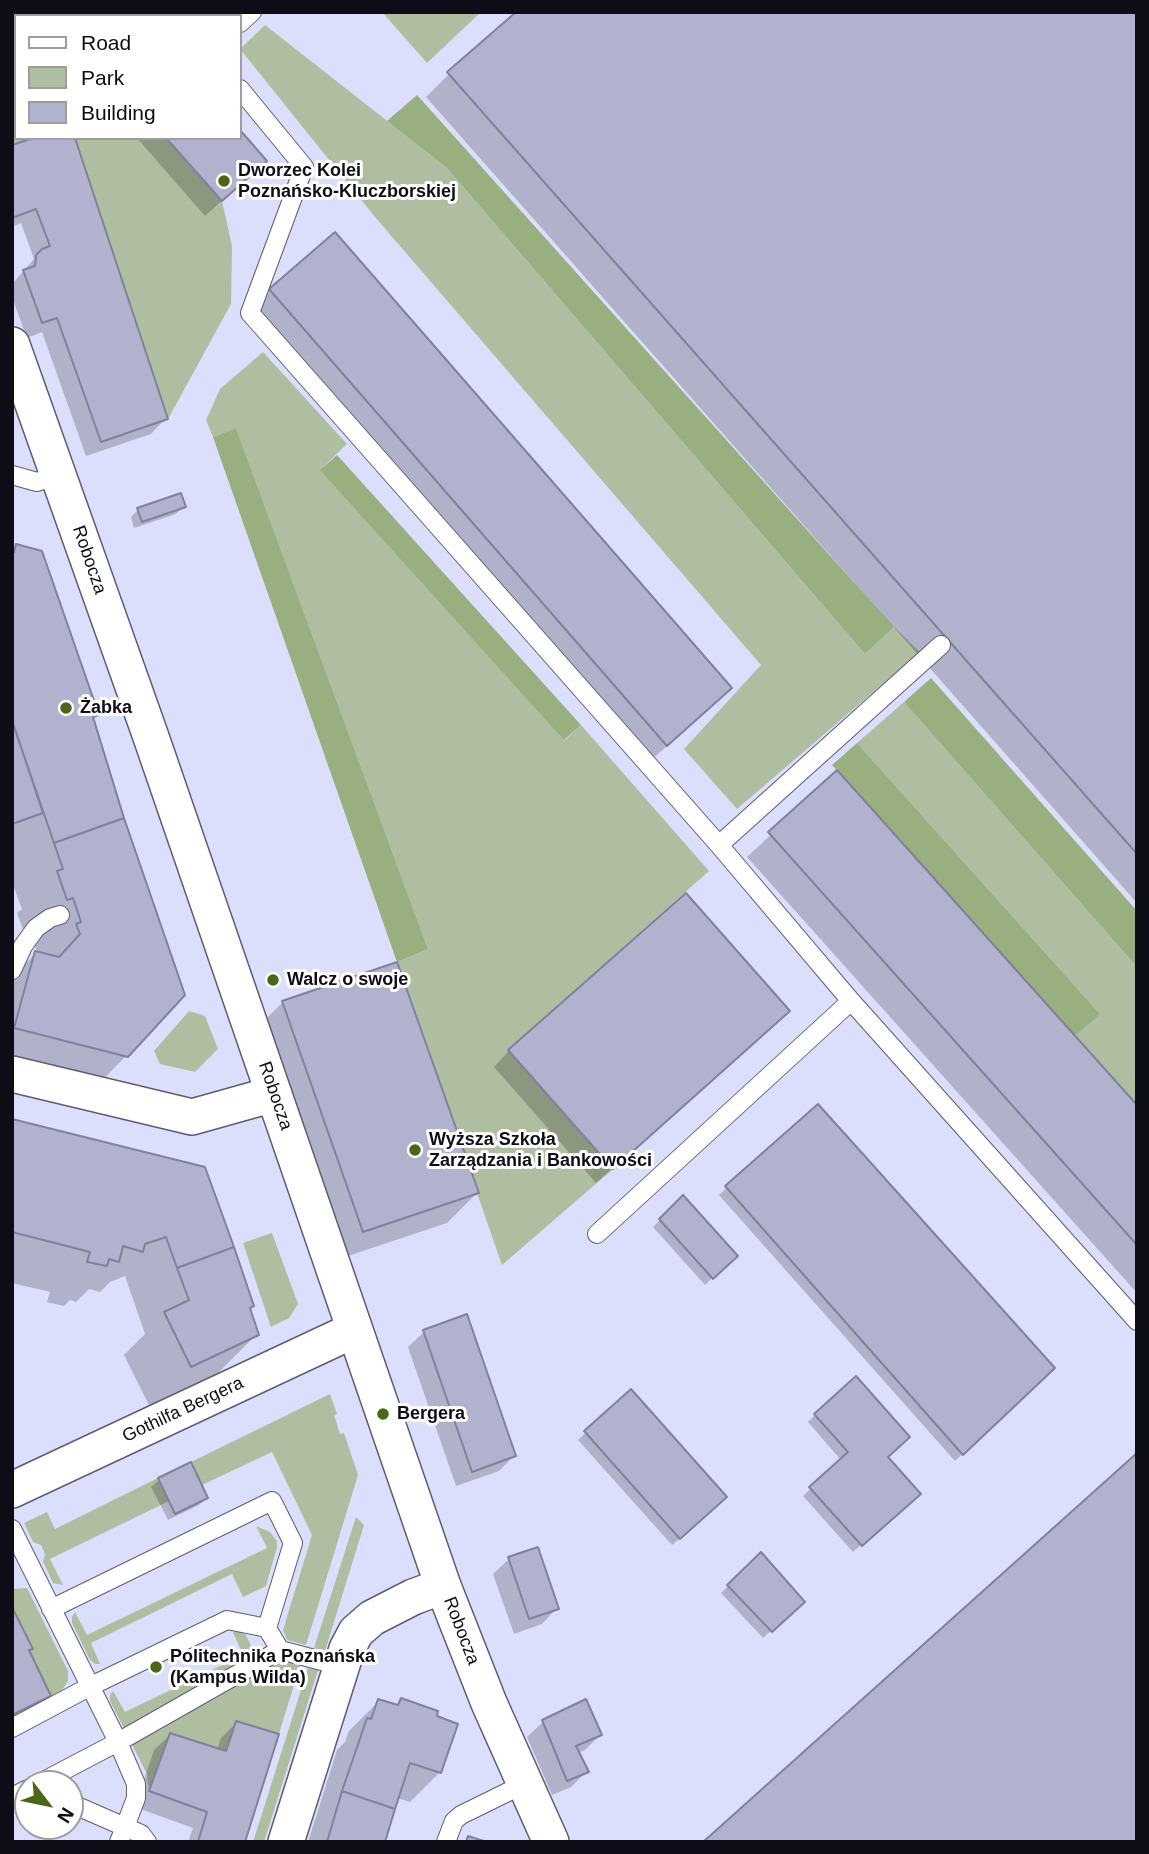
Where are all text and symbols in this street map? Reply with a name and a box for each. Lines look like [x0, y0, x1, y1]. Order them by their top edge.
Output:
legend [14, 14, 242, 140]
text: Road [81, 31, 131, 54]
text: Park [81, 66, 124, 89]
text: Building [81, 101, 156, 124]
place label: Dworzec Kolei Poznańsko-Kluczborskiej [238, 160, 456, 202]
marker: Dworzec Kolei Poznańsko-Kluczborskiej [216, 173, 232, 189]
street label: Robocza [67, 523, 111, 597]
place label: Żabka [80, 697, 132, 719]
marker: Żabka [58, 700, 74, 716]
place label: Walcz o swoje [287, 969, 408, 991]
marker: Walcz o swoje [265, 972, 281, 988]
street label: Robocza [253, 1059, 297, 1133]
place label: Wyższa Szkoła Zarządzania i Bankowości [429, 1129, 652, 1172]
marker: Wyższa Szkoła Zarządzania i Bankowości [407, 1142, 423, 1158]
street label: Gothilfa Bergera [119, 1373, 247, 1447]
place label: Bergera [397, 1403, 465, 1425]
marker: Bergera [375, 1406, 391, 1422]
street label: Robocza [438, 1594, 484, 1668]
place label: Politechnika Poznańska (Kampus Wilda) [170, 1646, 375, 1688]
marker: Politechnika Poznańska (Kampus Wilda) [148, 1659, 164, 1675]
north arrow [14, 1770, 84, 1840]
text: N [53, 1804, 78, 1827]

